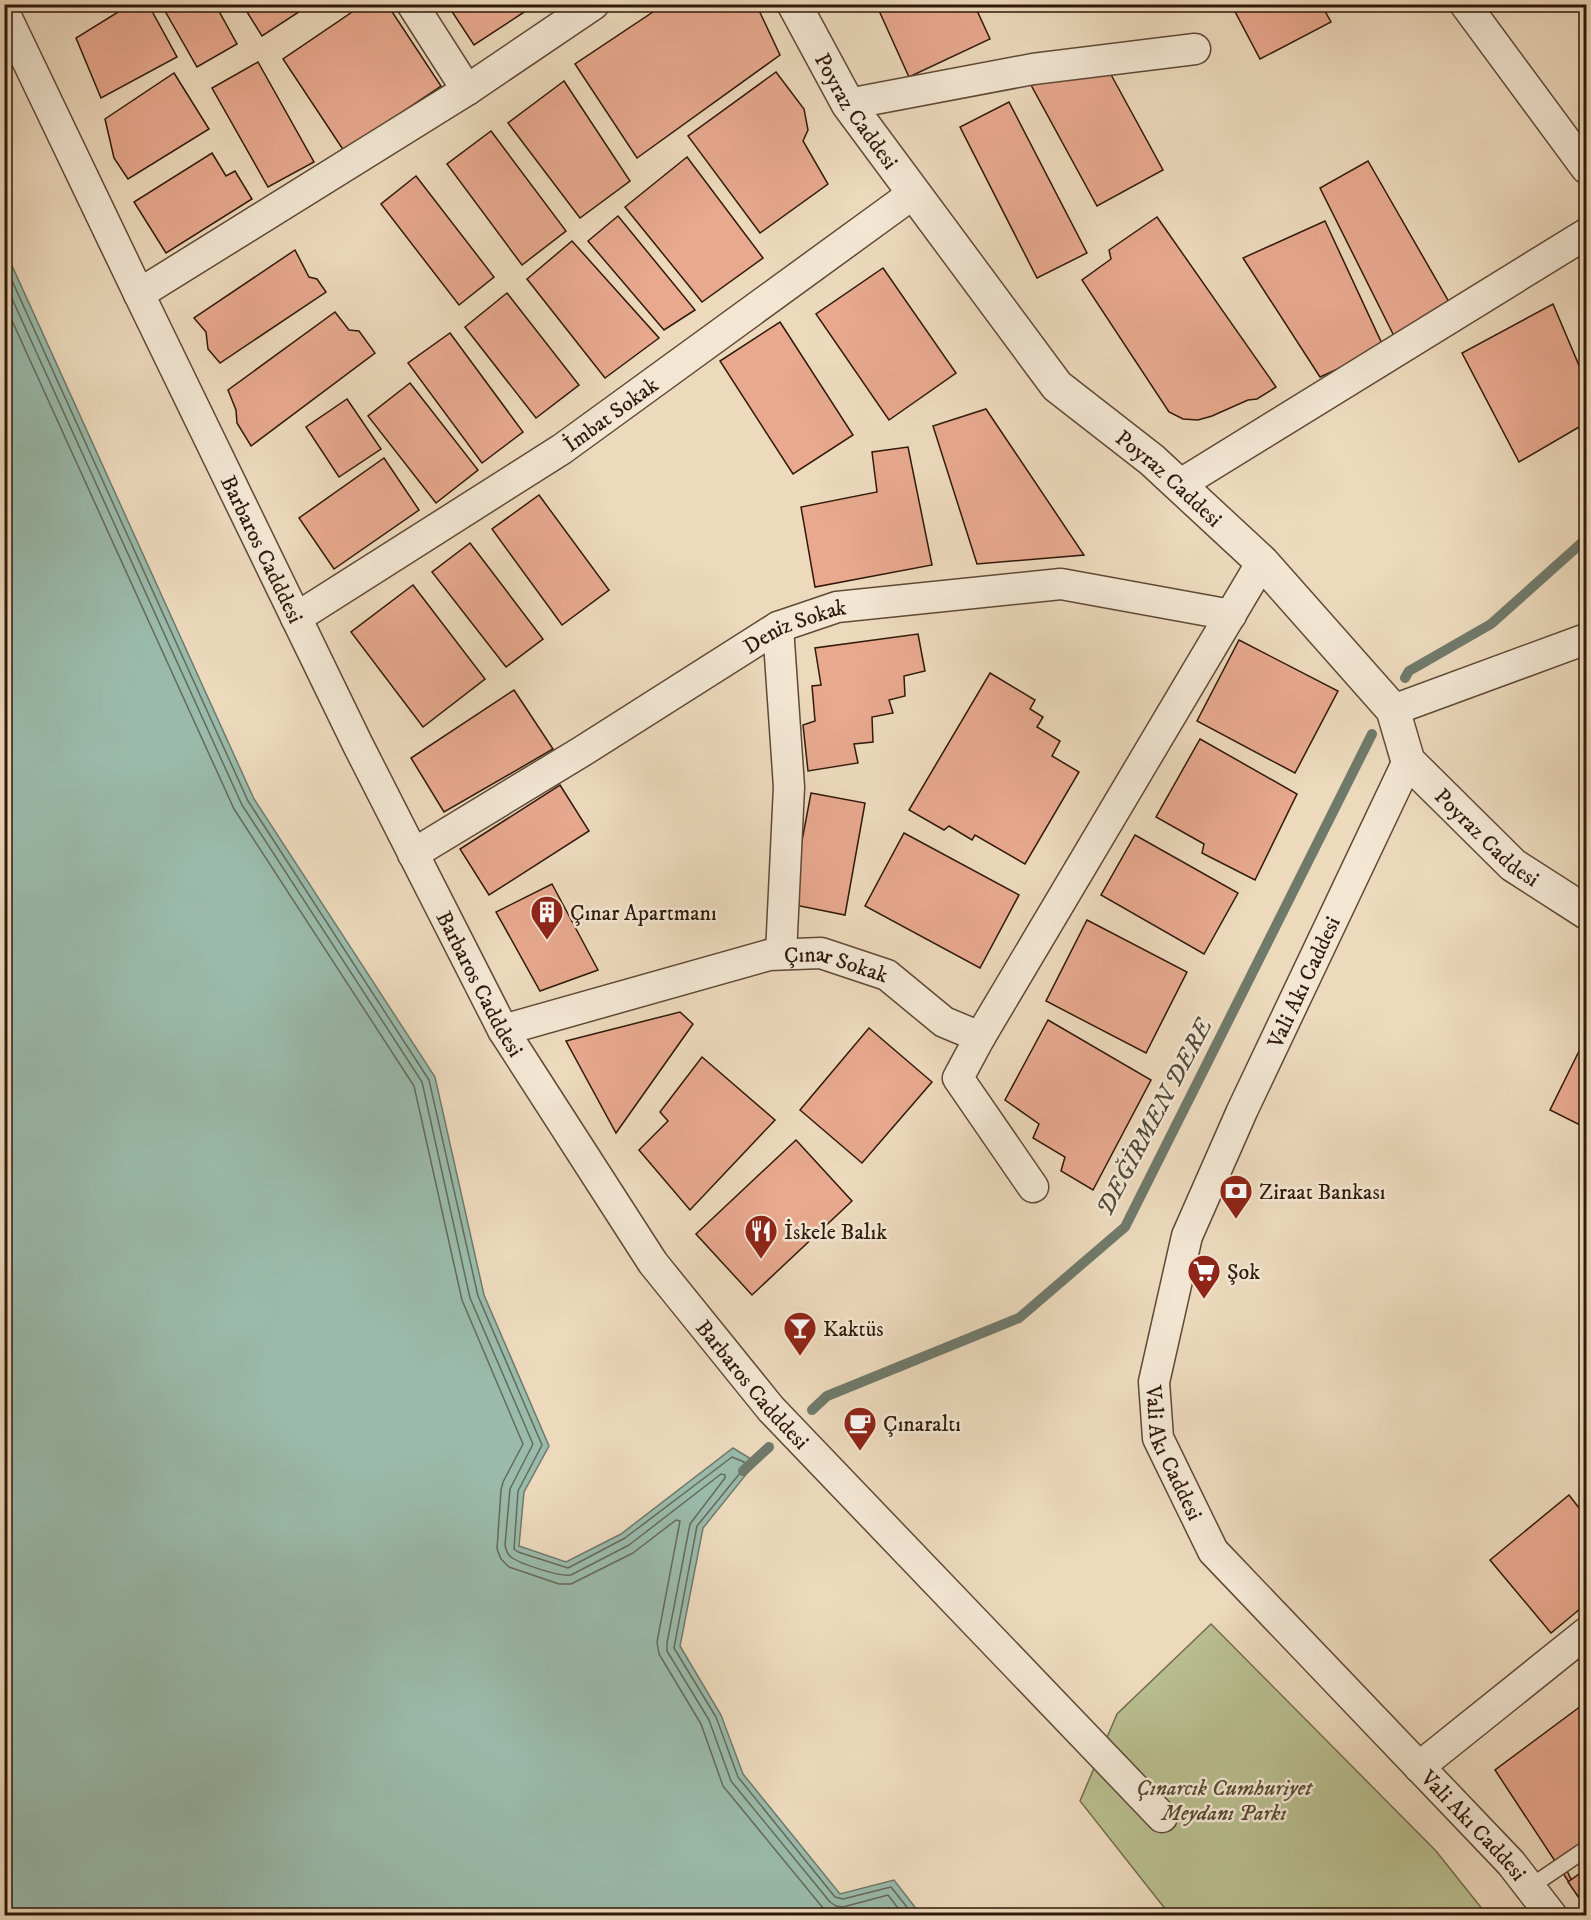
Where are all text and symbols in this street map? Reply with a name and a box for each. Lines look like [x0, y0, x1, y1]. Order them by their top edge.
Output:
street label: Poyraz Caddesi [808, 49, 904, 175]
street label: İmbat Sokak [559, 372, 664, 458]
street label: Poyraz Caddesi [1110, 425, 1227, 533]
street label: Barbaros Cadddesi [214, 471, 309, 628]
street label: Deniz Sokak [739, 594, 848, 661]
street label: Poyraz Caddesi [1428, 783, 1544, 893]
building icon: Çınar Apartmanı [529, 894, 565, 941]
place label: Çınar Apartmanı [570, 900, 717, 927]
street label: Barbaros Cadddesi [430, 907, 529, 1062]
street label: Vali Akı Caddesi [1262, 912, 1347, 1054]
street label: Çınar Sokak [783, 941, 892, 989]
water label: DEĞİRMEN DERE [1090, 1013, 1220, 1221]
bank icon: Ziraat Bankası [1218, 1173, 1254, 1220]
place label: Ziraat Bankası [1259, 1179, 1385, 1206]
restaurant icon: İskele Balık [743, 1213, 779, 1260]
place label: İskele Balık [784, 1219, 887, 1246]
supermarket icon: Şok [1186, 1253, 1222, 1300]
place label: Şok [1227, 1259, 1260, 1286]
bar icon: Kaktüs [782, 1310, 818, 1357]
street label: Barbaros Cadddesi [689, 1315, 814, 1455]
place label: Kaktüs [823, 1316, 884, 1343]
street label: Vali Akı Caddesi [1139, 1383, 1208, 1525]
cafe icon: Çınaraltı [842, 1405, 878, 1452]
place label: Çınaraltı [883, 1411, 961, 1438]
street label: Vali Akı Caddesi [1414, 1764, 1532, 1887]
park label: Çınarcık Cumhuriyet Meydanı Parkı [1136, 1775, 1313, 1827]

